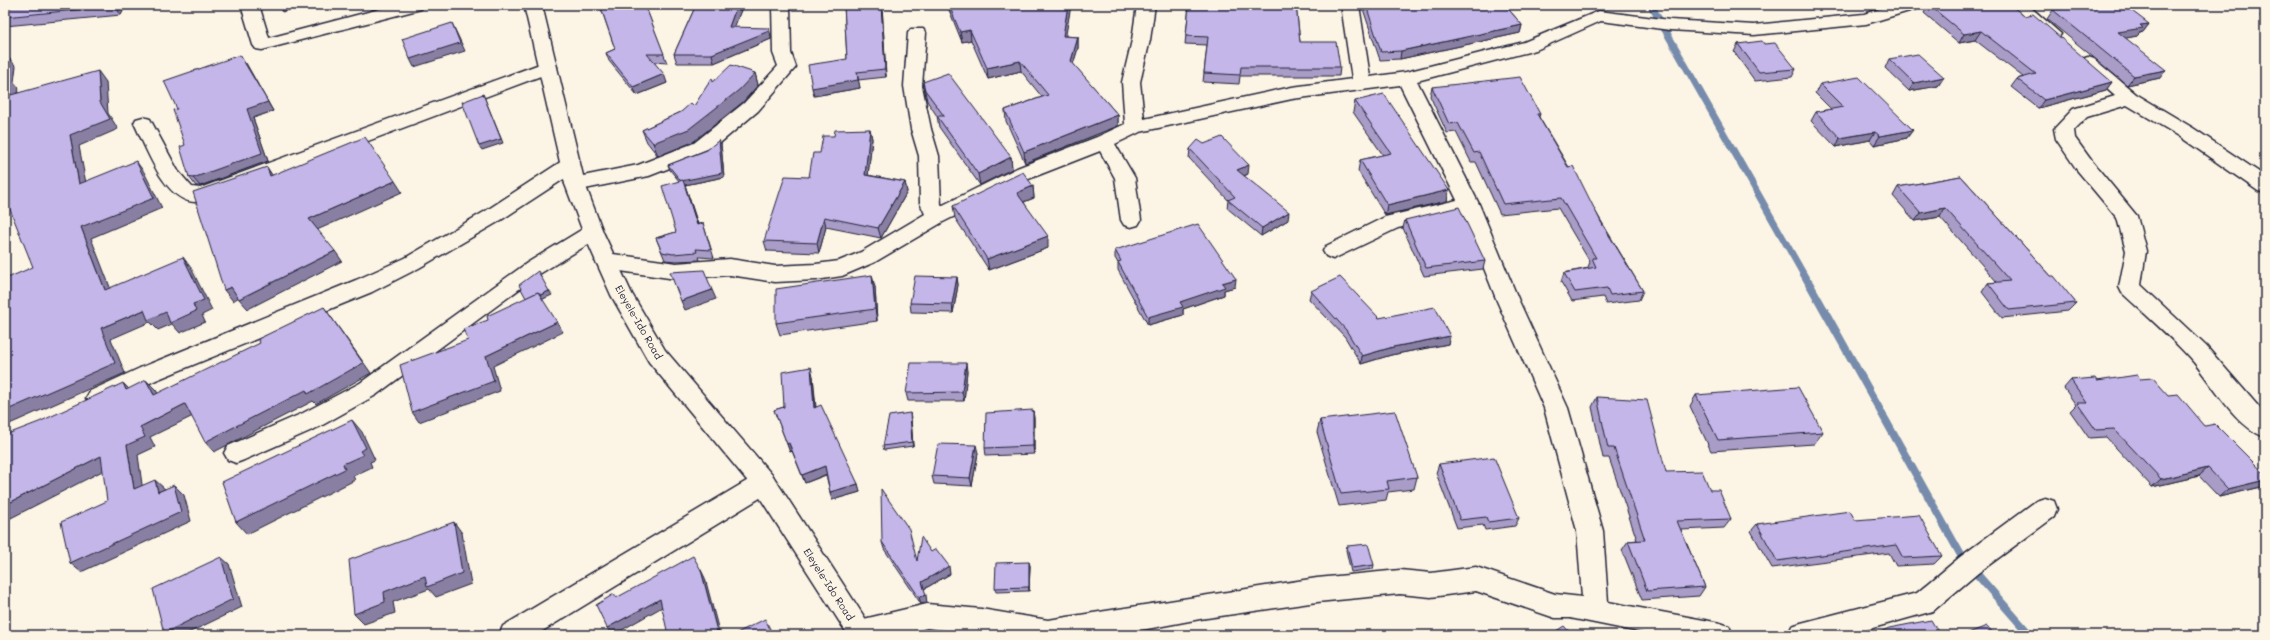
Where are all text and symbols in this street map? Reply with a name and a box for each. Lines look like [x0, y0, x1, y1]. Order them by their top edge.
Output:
street label: Eleyele-Ido Road [612, 282, 666, 362]
street label: Eleyele-Ido Road [800, 545, 858, 623]

